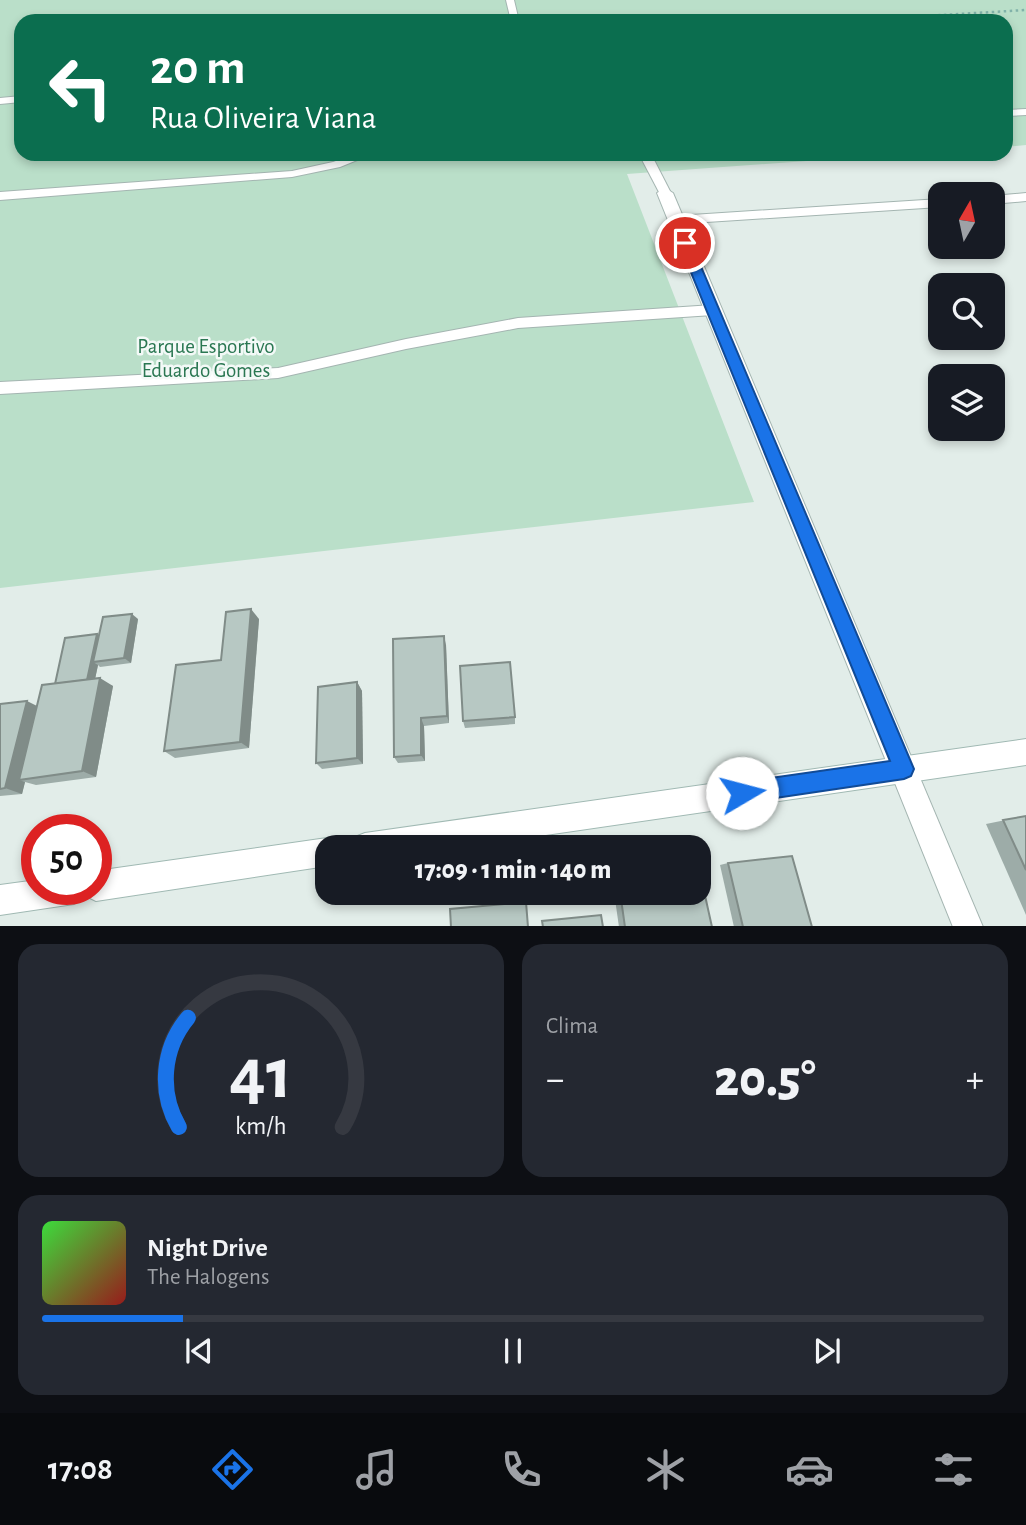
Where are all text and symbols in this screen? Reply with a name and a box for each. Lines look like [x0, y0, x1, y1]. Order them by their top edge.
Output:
icon: left [35, 42, 126, 133]
text: 20 m [150, 44, 246, 93]
text: Rua Oliveira Viana [150, 102, 377, 134]
north arrow [928, 182, 1004, 259]
map controls [928, 182, 1005, 441]
pin [655, 213, 715, 273]
icon: arrive [666, 224, 704, 262]
button: search [928, 273, 1005, 350]
park label: Parque Esportivo Eduardo Gomes [137, 336, 275, 381]
button: layers [928, 364, 1005, 441]
position arrow [705, 756, 779, 830]
speed limit sign: 50 [21, 814, 112, 905]
text: 17:09 · 1 min · 140 m [415, 857, 611, 883]
text: Clima [546, 1015, 598, 1038]
text: 41 [230, 1039, 292, 1112]
text: 20.5° [714, 1053, 816, 1105]
text: − [546, 1061, 564, 1099]
text: + [966, 1061, 984, 1099]
text: km/h [235, 1113, 287, 1138]
text: Night Drive [147, 1235, 268, 1261]
text: The Halogens [147, 1266, 269, 1289]
icon: previous [180, 1332, 218, 1370]
icon: pause [494, 1332, 532, 1370]
icon: next [808, 1332, 846, 1370]
icon: directions [208, 1445, 257, 1494]
icon: music [352, 1445, 401, 1494]
icon: phone [497, 1445, 546, 1494]
icon: climate [641, 1445, 690, 1494]
icon: car [785, 1445, 834, 1494]
icon: filters [929, 1445, 978, 1494]
text: 17:08 [48, 1453, 113, 1485]

